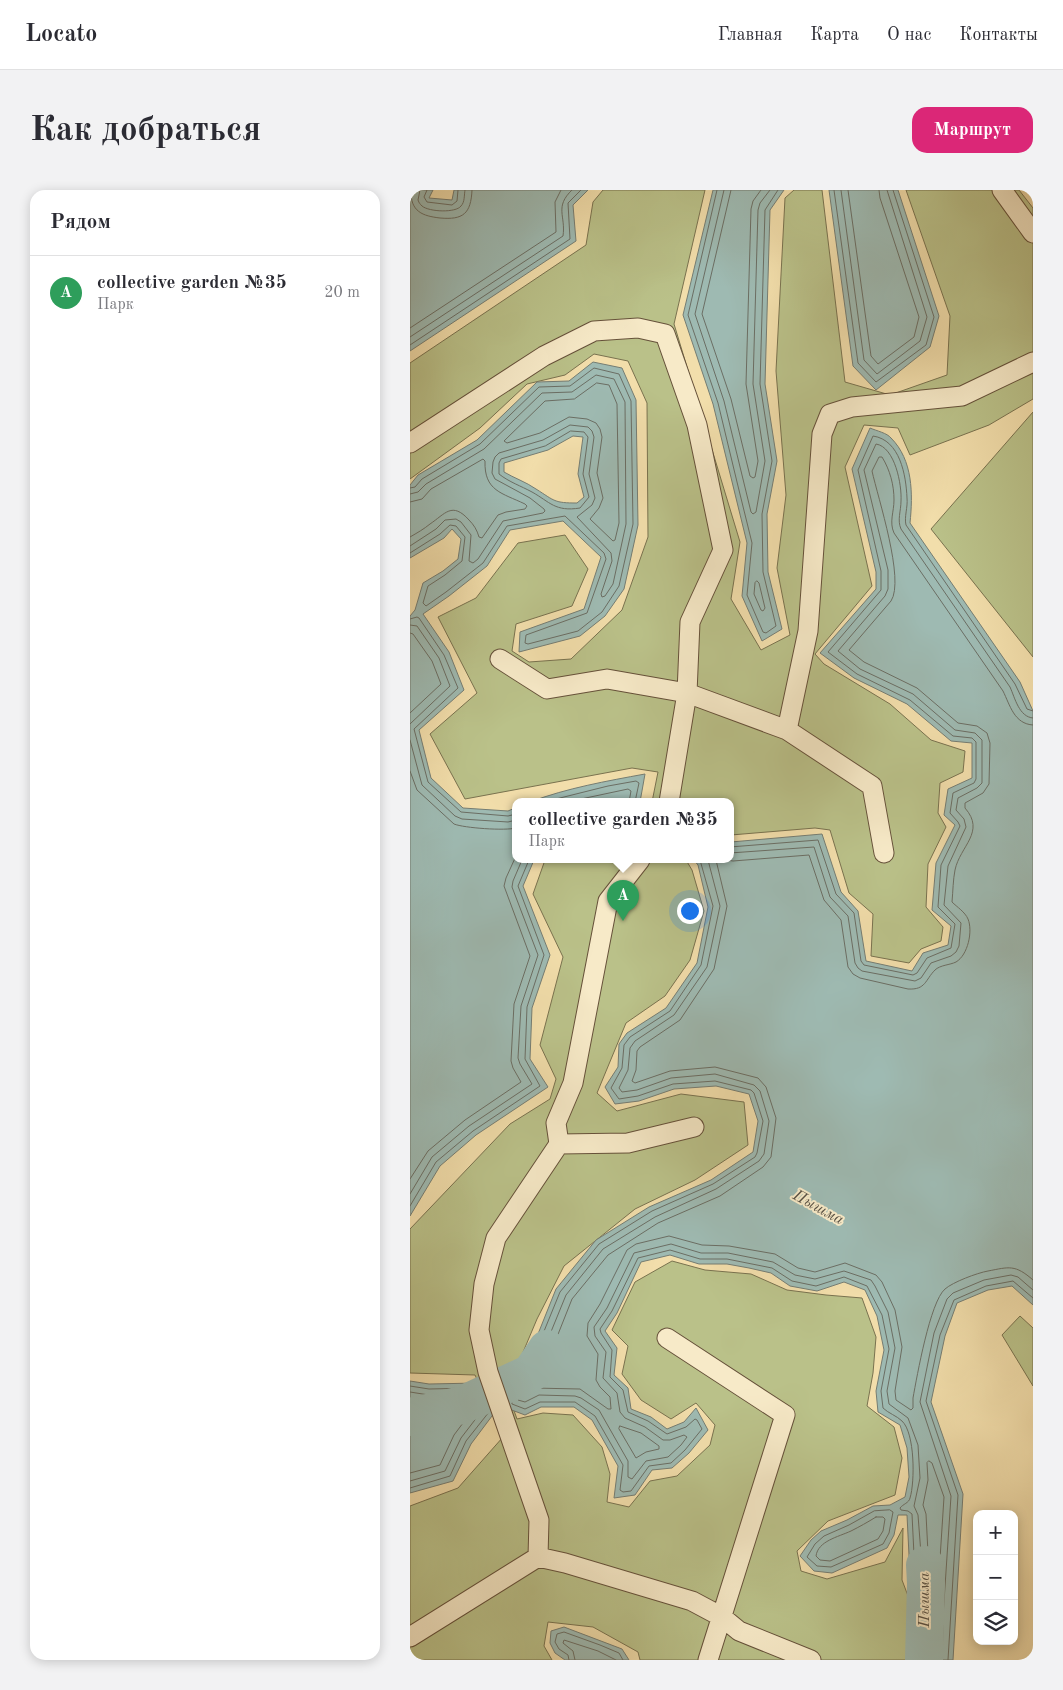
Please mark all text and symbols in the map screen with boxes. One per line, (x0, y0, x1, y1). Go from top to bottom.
text: Locato (25, 23, 97, 47)
text: Главная (718, 26, 782, 44)
text: Карта (810, 26, 859, 44)
text: О нас (887, 26, 931, 44)
text: Контакты (959, 26, 1038, 44)
button: Маршрут (912, 107, 1033, 153)
text: Как добраться (30, 113, 261, 148)
text: Рядом (50, 212, 111, 233)
text: collective garden №35 (97, 274, 287, 293)
text: A (60, 285, 72, 301)
text: 20 m (324, 285, 360, 301)
text: Парк (97, 297, 134, 313)
popup (512, 798, 734, 863)
text: collective garden №35 (528, 811, 718, 830)
text: Парк (528, 834, 565, 850)
pin: A (607, 880, 639, 921)
your location (677, 898, 703, 924)
water label: Пышма (789, 1187, 847, 1229)
map controls (973, 1510, 1018, 1645)
button: + (973, 1510, 1018, 1555)
button: − (973, 1555, 1018, 1600)
water label: Пышма (917, 1572, 933, 1629)
button: layers (973, 1600, 1018, 1645)

